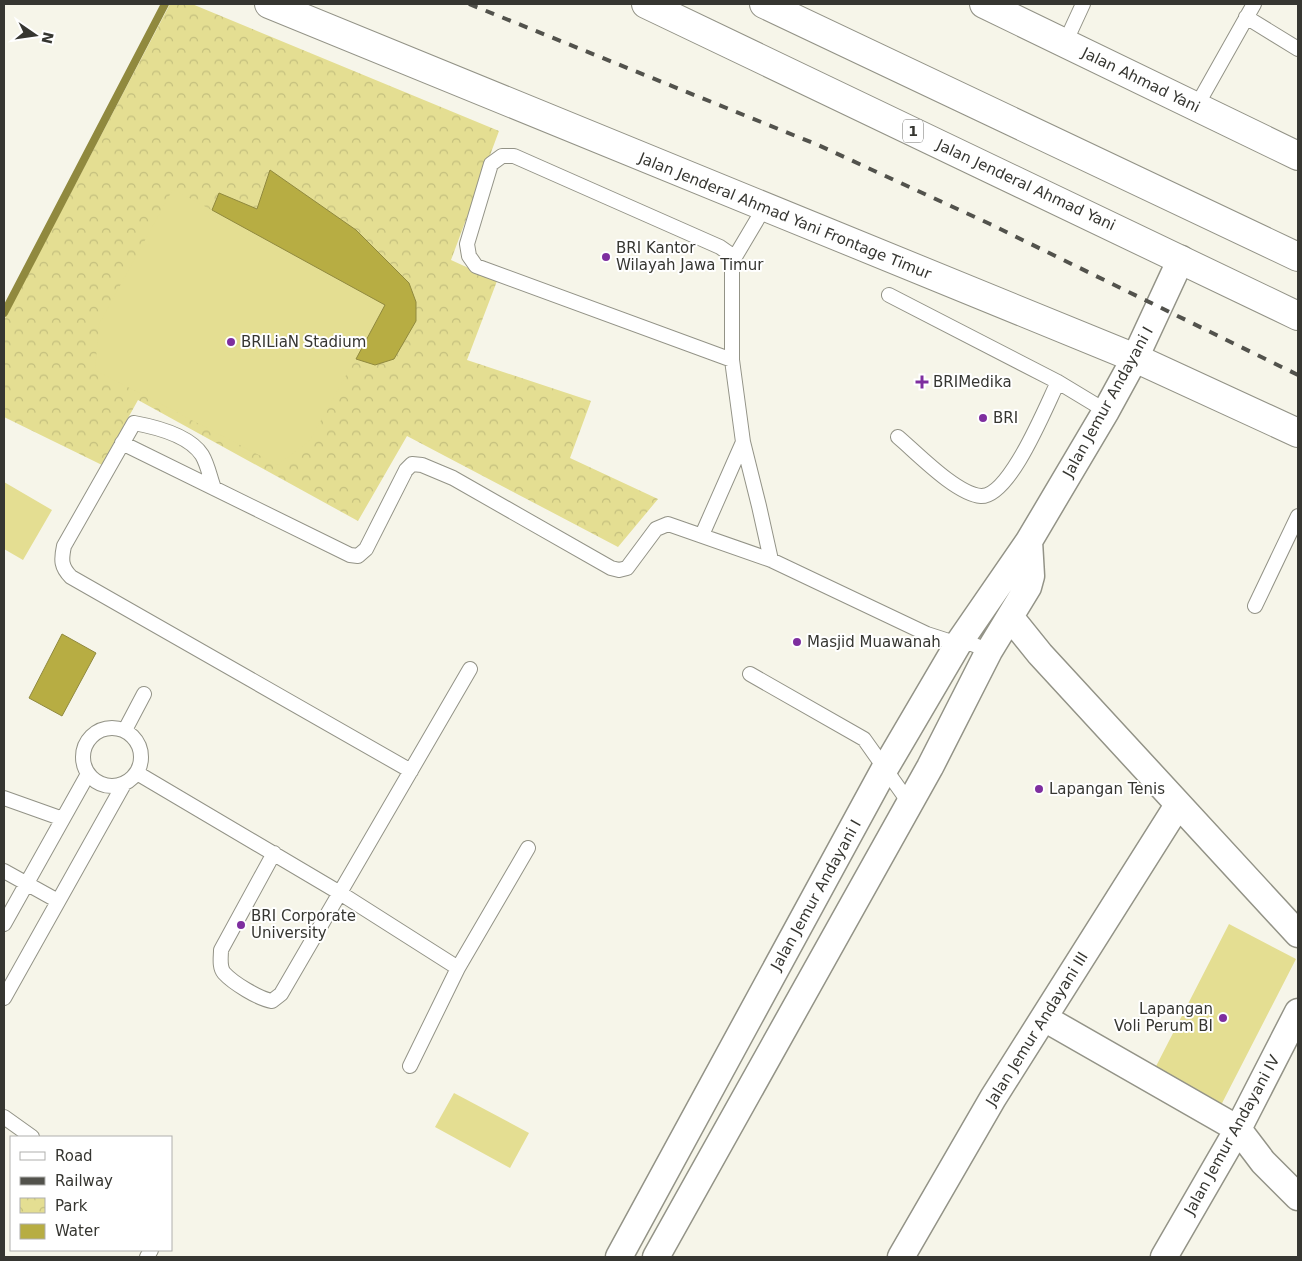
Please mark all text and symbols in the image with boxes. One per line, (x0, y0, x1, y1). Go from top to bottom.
north arrow (10, 10, 60, 60)
text: N (39, 30, 57, 45)
street label: Jalan Ahmad Yani (1078, 43, 1203, 116)
road number: 1 (903, 120, 923, 142)
street label: Jalan Jenderal Ahmad Yani (933, 135, 1118, 234)
street label: Jalan Jenderal Ahmad Yani Frontage Timur (635, 148, 935, 283)
place label: BRI Kantor Wilayah Jawa Timur (616, 239, 764, 274)
marker: BRI Kantor Wilayah Jawa Timur (600, 251, 612, 263)
street label: Jalan Jemur Andayani I (1059, 324, 1157, 481)
place label: BRILiaN Stadium (241, 333, 366, 351)
marker: BRILiaN Stadium (225, 336, 237, 348)
place label: BRIMedika (933, 373, 1012, 391)
marker: BRIMedika (915, 375, 929, 389)
place label: BRI (993, 409, 1018, 427)
marker: BRI (977, 412, 989, 424)
place label: Masjid Muawanah (807, 633, 941, 651)
marker: Masjid Muawanah (791, 636, 803, 648)
place label: Lapangan Tenis (1049, 780, 1165, 798)
marker: Lapangan Tenis (1033, 783, 1045, 795)
street label: Jalan Jemur Andayani I (767, 817, 865, 974)
place label: BRI Corporate University (251, 907, 356, 942)
marker: BRI Corporate University (235, 919, 247, 931)
street label: Jalan Jemur Andayani III (982, 949, 1092, 1110)
place label: Lapangan Voli Perum BI (1114, 1000, 1213, 1035)
marker: Lapangan Voli Perum BI (1217, 1012, 1229, 1024)
street label: Jalan Jemur Andayani IV (1180, 1051, 1284, 1219)
legend (10, 1136, 172, 1251)
text: Road (55, 1147, 93, 1165)
text: Railway (55, 1172, 113, 1190)
text: Park (55, 1197, 88, 1215)
text: Water (55, 1222, 100, 1240)

